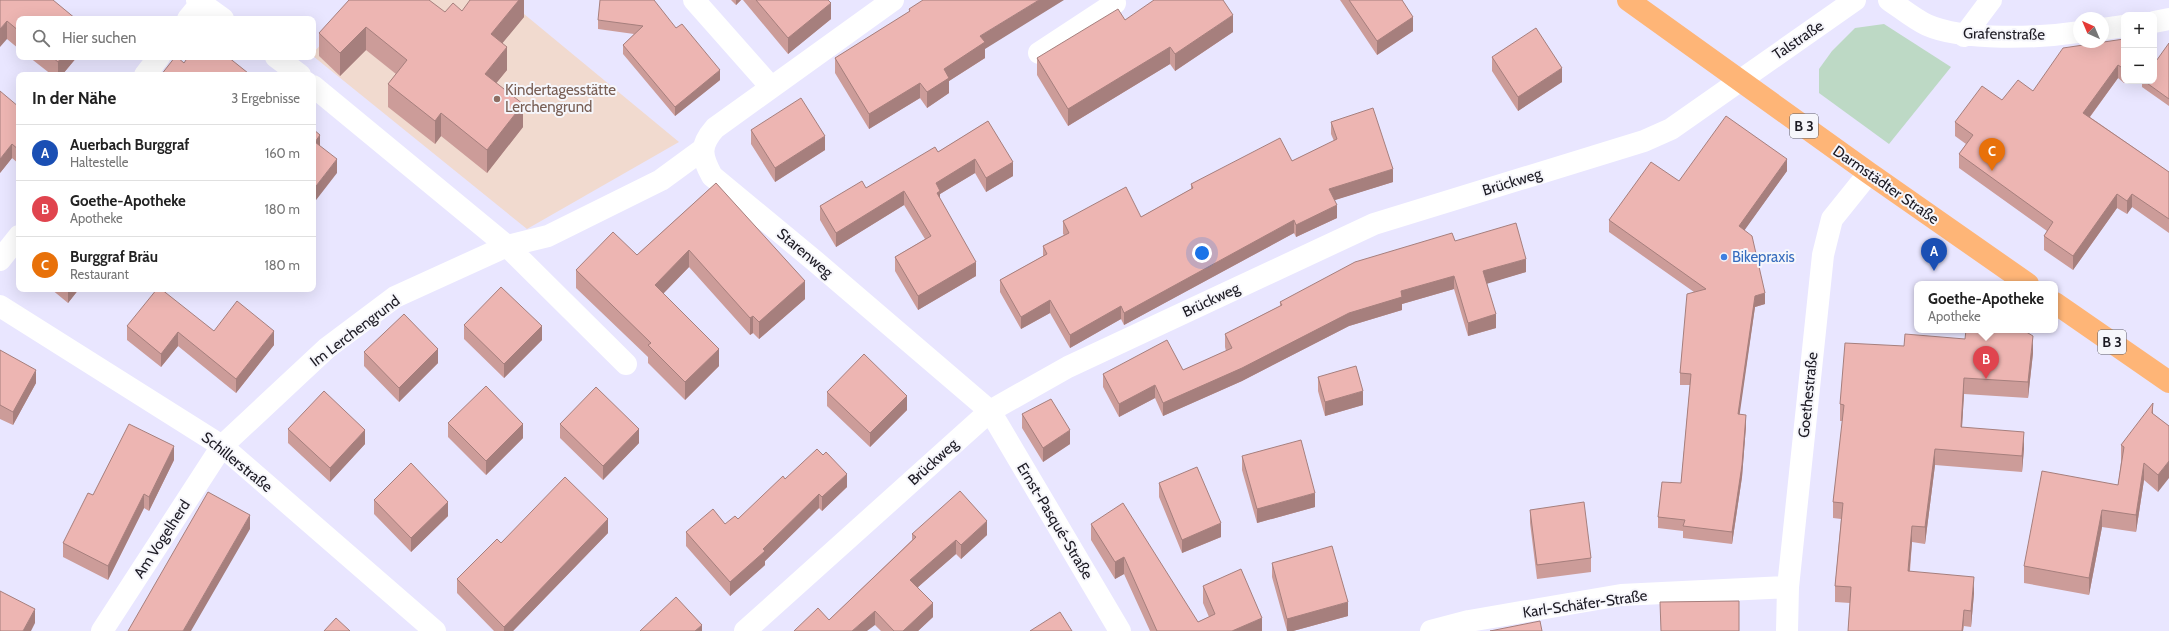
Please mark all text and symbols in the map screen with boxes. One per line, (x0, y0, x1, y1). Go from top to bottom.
north arrow (2073, 12, 2109, 48)
map controls (2121, 12, 2157, 84)
button: + (2121, 12, 2157, 48)
search box (16, 16, 316, 60)
street label: Talstraße (1769, 16, 1827, 63)
street label: Grafenstraße (1963, 24, 2045, 44)
icon: search (30, 27, 52, 49)
text: Hier suchen (62, 29, 137, 47)
button: − (2121, 48, 2157, 84)
place label: Kindertagesstätte Lerchengrund (505, 81, 616, 116)
text: In der Nähe (32, 88, 116, 108)
text: 3 Ergebnisse (231, 90, 300, 106)
marker: Kindertagesstätte Lerchengrund (492, 94, 502, 104)
road number: B 3 (1790, 114, 1818, 138)
text: Auerbach Burggraf (70, 136, 189, 154)
pin: C (1979, 138, 2005, 171)
street label: Darmstädter Straße (1830, 142, 1943, 228)
text: A (41, 145, 49, 161)
text: 160 m (265, 145, 300, 161)
text: Haltestelle (70, 154, 128, 170)
street label: Brückweg (1480, 164, 1544, 200)
text: Goethe-Apotheke (70, 192, 186, 210)
text: B (41, 201, 49, 217)
text: 180 m (264, 201, 300, 217)
text: Apotheke (70, 210, 123, 226)
street label: Starenweg (773, 224, 837, 282)
pin: A (1921, 238, 1947, 271)
your location (1192, 243, 1212, 263)
text: Burggraf Bräu (70, 248, 158, 266)
place label: Bikepraxis (1732, 248, 1795, 266)
marker: Bikepraxis (1719, 252, 1729, 262)
text: C (41, 257, 49, 273)
text: 180 m (264, 257, 300, 273)
text: Restaurant (70, 266, 129, 282)
street label: Brückweg (1180, 279, 1243, 321)
popup (1914, 281, 2058, 333)
text: Goethe-Apotheke (1928, 290, 2044, 308)
street label: Im Lerchengrund (307, 291, 403, 371)
text: Apotheke (1928, 308, 1981, 324)
road number: B 3 (2098, 330, 2126, 354)
pin: B (1973, 346, 1999, 379)
street label: Goethestraße (1795, 351, 1821, 439)
street label: Schillerstraße (198, 428, 276, 496)
street label: Brückweg (904, 435, 962, 489)
street label: Ernst-Pasqué-Straße (1013, 460, 1097, 583)
street label: Am Vogelherd (130, 497, 194, 581)
street label: Karl-Schäfer-Straße (1521, 586, 1649, 622)

